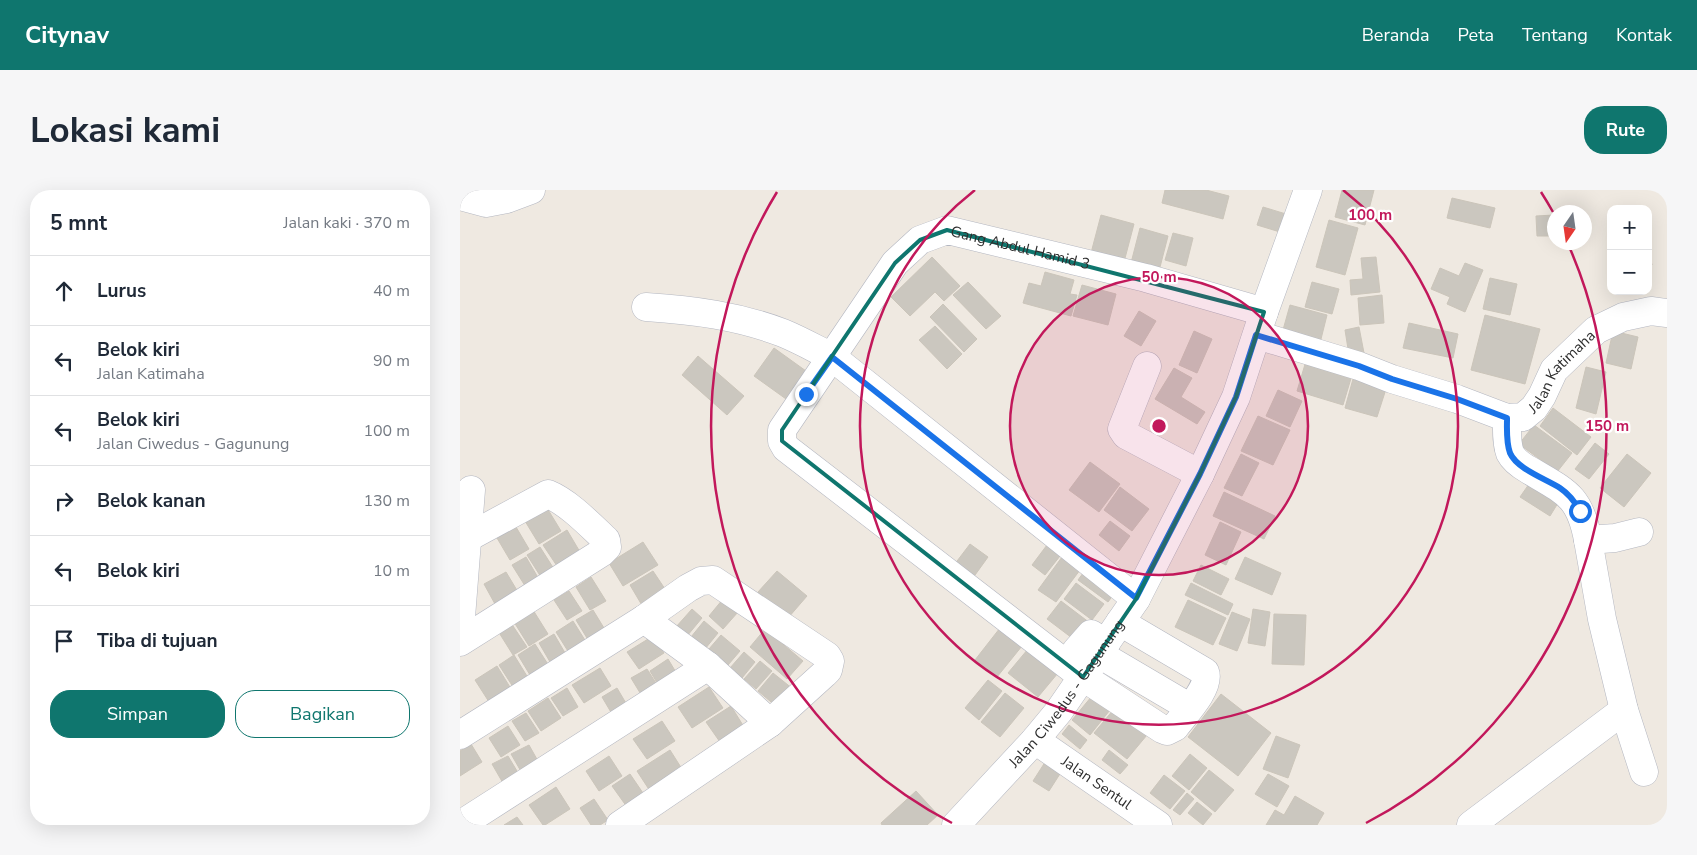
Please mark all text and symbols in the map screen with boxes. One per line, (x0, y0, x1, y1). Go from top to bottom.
text: Citynav (25, 19, 109, 51)
text: Beranda (1362, 23, 1430, 47)
text: Peta (1458, 23, 1494, 47)
text: Tentang (1522, 23, 1588, 47)
text: Kontak (1616, 23, 1672, 47)
button: Rute (1584, 106, 1667, 154)
text: Lokasi kami (30, 107, 220, 154)
text: 100 m (1348, 205, 1392, 225)
north arrow (1547, 205, 1592, 250)
map controls (1607, 205, 1652, 295)
button: + (1607, 205, 1652, 250)
text: 5 mnt (50, 209, 107, 237)
text: Jalan kaki · 370 m (283, 212, 410, 234)
street label: Gang Abdul Hamid 3 (949, 221, 1092, 274)
button: − (1607, 250, 1652, 295)
text: 50 m (1141, 267, 1177, 287)
icon: ahead (50, 277, 78, 305)
text: Lurus (97, 278, 146, 304)
text: 40 m (373, 280, 410, 302)
street label: Jalan Katimaha (1524, 326, 1600, 419)
text: Belok kiri (97, 337, 180, 363)
icon: left (50, 347, 78, 375)
text: 90 m (373, 350, 410, 372)
text: Jalan Katimaha (97, 363, 205, 385)
route end (795, 383, 818, 406)
text: Belok kiri (97, 407, 180, 433)
text: 150 m (1585, 416, 1629, 436)
icon: left (50, 417, 78, 445)
centre of rings (1150, 417, 1168, 435)
text: 100 m (363, 420, 410, 442)
text: Jalan Ciwedus - Gagunung (97, 433, 289, 455)
icon: right (50, 487, 78, 515)
text: Belok kanan (97, 488, 206, 514)
text: 130 m (363, 490, 410, 512)
route start (1569, 500, 1592, 523)
icon: left (50, 557, 78, 585)
text: Belok kiri (97, 558, 180, 584)
text: 10 m (373, 560, 410, 582)
street label: Jalan Ciwedus - Gagunung (1004, 616, 1129, 773)
icon: arrive (50, 627, 78, 655)
text: Tiba di tujuan (97, 628, 218, 654)
button: Simpan (50, 690, 225, 738)
button: Bagikan (235, 690, 410, 738)
street label: Jalan Sentul (1057, 751, 1136, 814)

